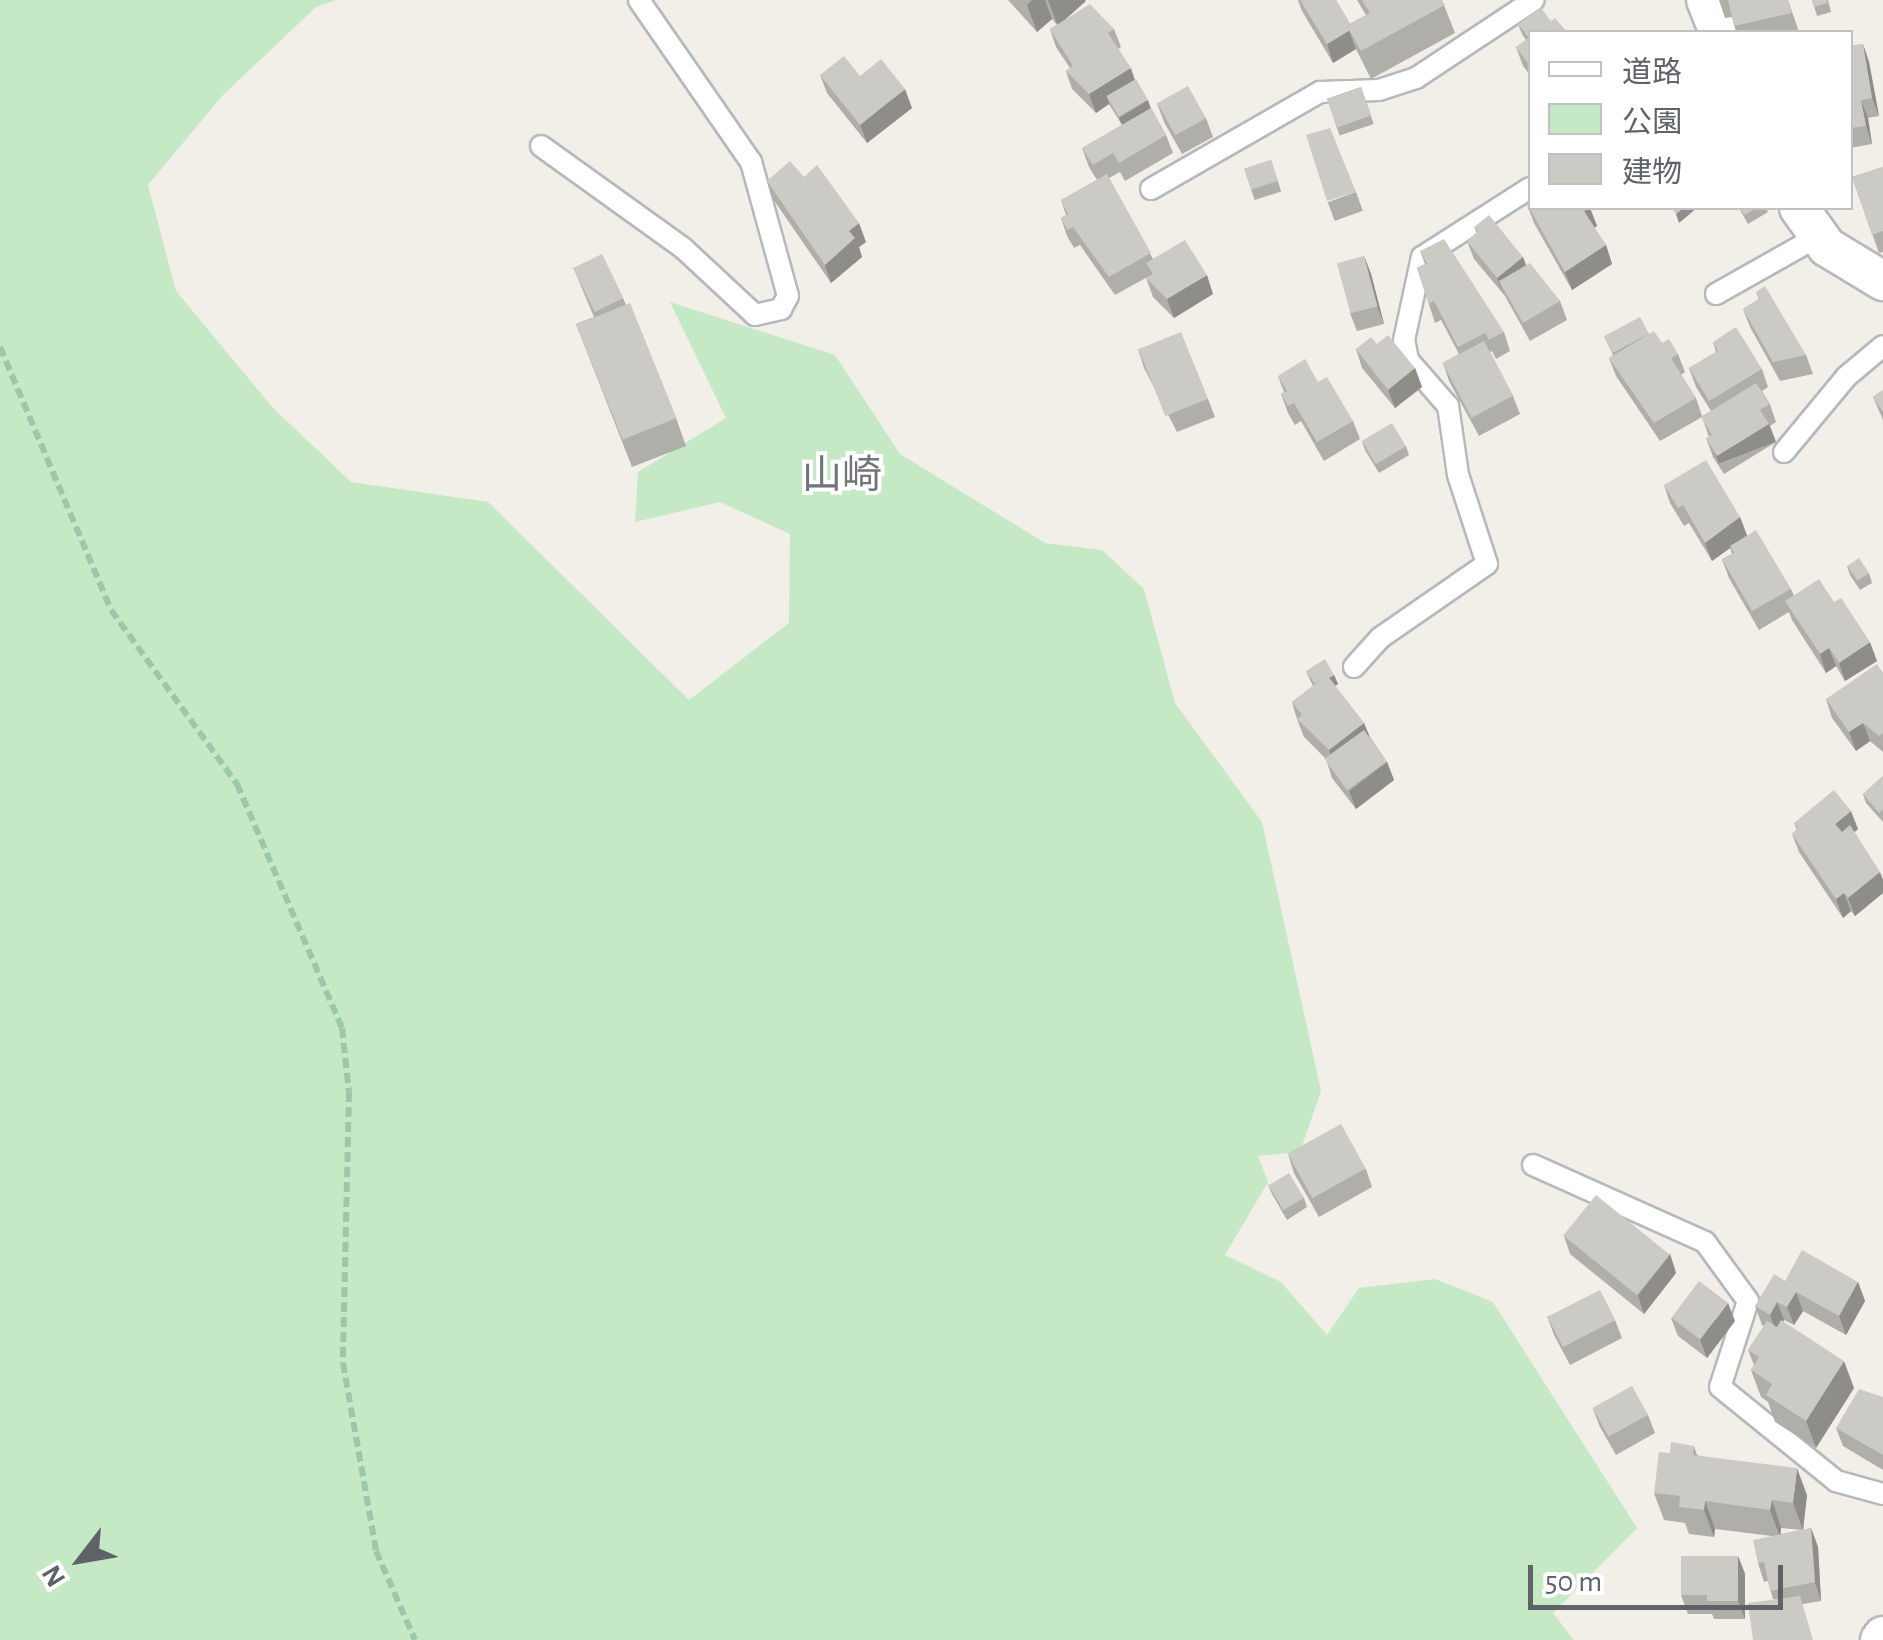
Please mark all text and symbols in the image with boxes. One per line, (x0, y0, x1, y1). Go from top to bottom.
legend (1528, 30, 1853, 210)
text: 道路 (1622, 58, 1682, 88)
text: 公園 (1622, 108, 1682, 138)
text: 建物 (1622, 158, 1682, 188)
district label: 山崎 (802, 452, 882, 500)
north arrow (30, 1510, 130, 1610)
scale bar (1533, 1545, 1788, 1607)
text: N (37, 1560, 71, 1591)
text: 50 m (1545, 1567, 1602, 1597)

